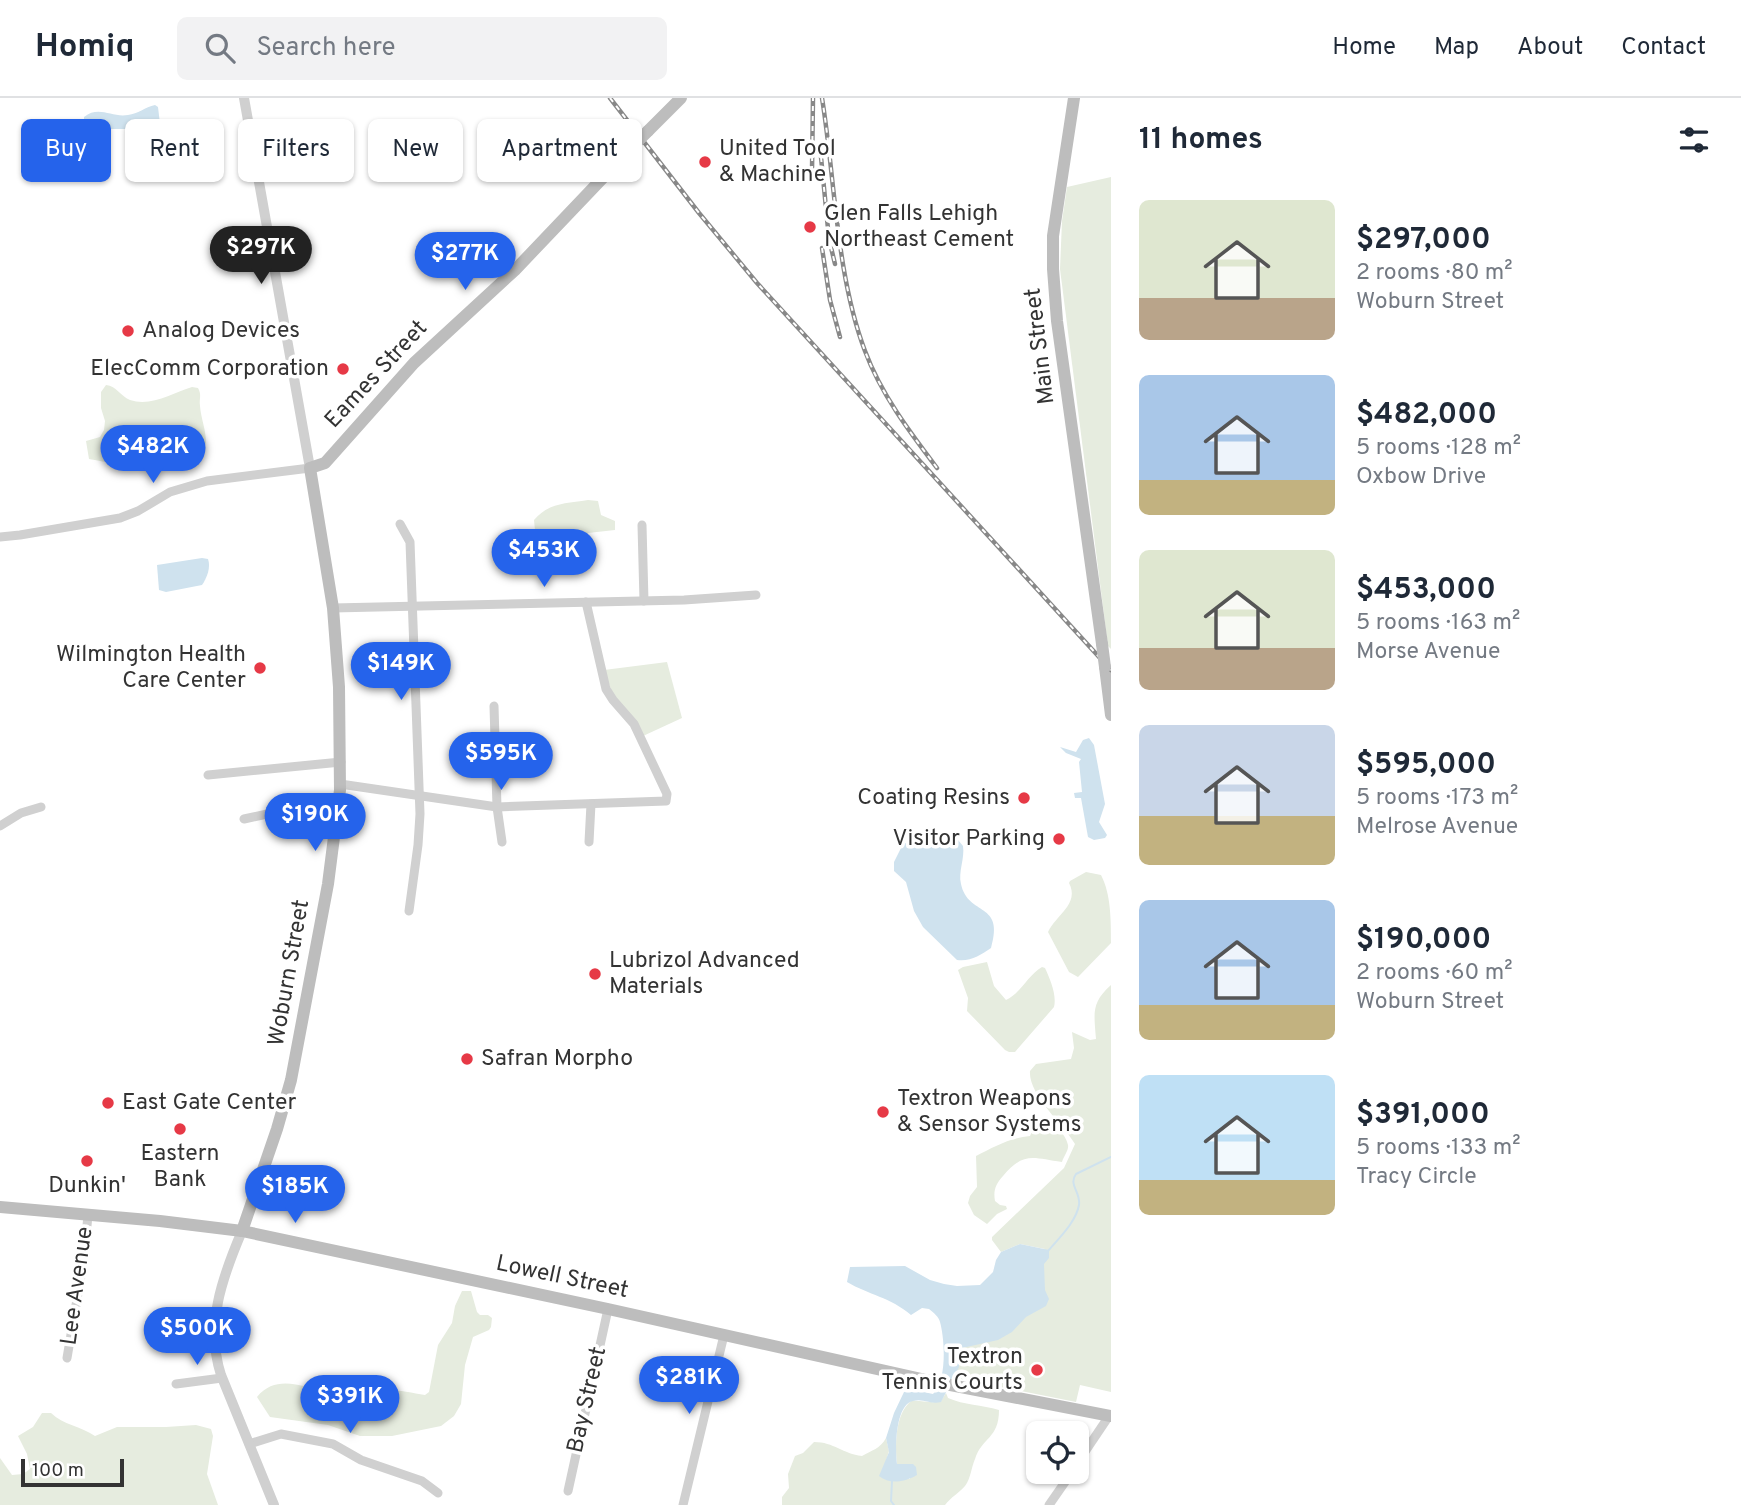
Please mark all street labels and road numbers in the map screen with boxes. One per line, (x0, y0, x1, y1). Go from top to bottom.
street label: Main Street (1019, 286, 1063, 406)
street label: Eames Street (319, 315, 435, 435)
street label: Woburn Street (263, 897, 317, 1049)
street label: Lee Avenue (55, 1225, 101, 1347)
street label: Lowell Street (493, 1250, 631, 1306)
street label: Bay Street (562, 1344, 614, 1456)

